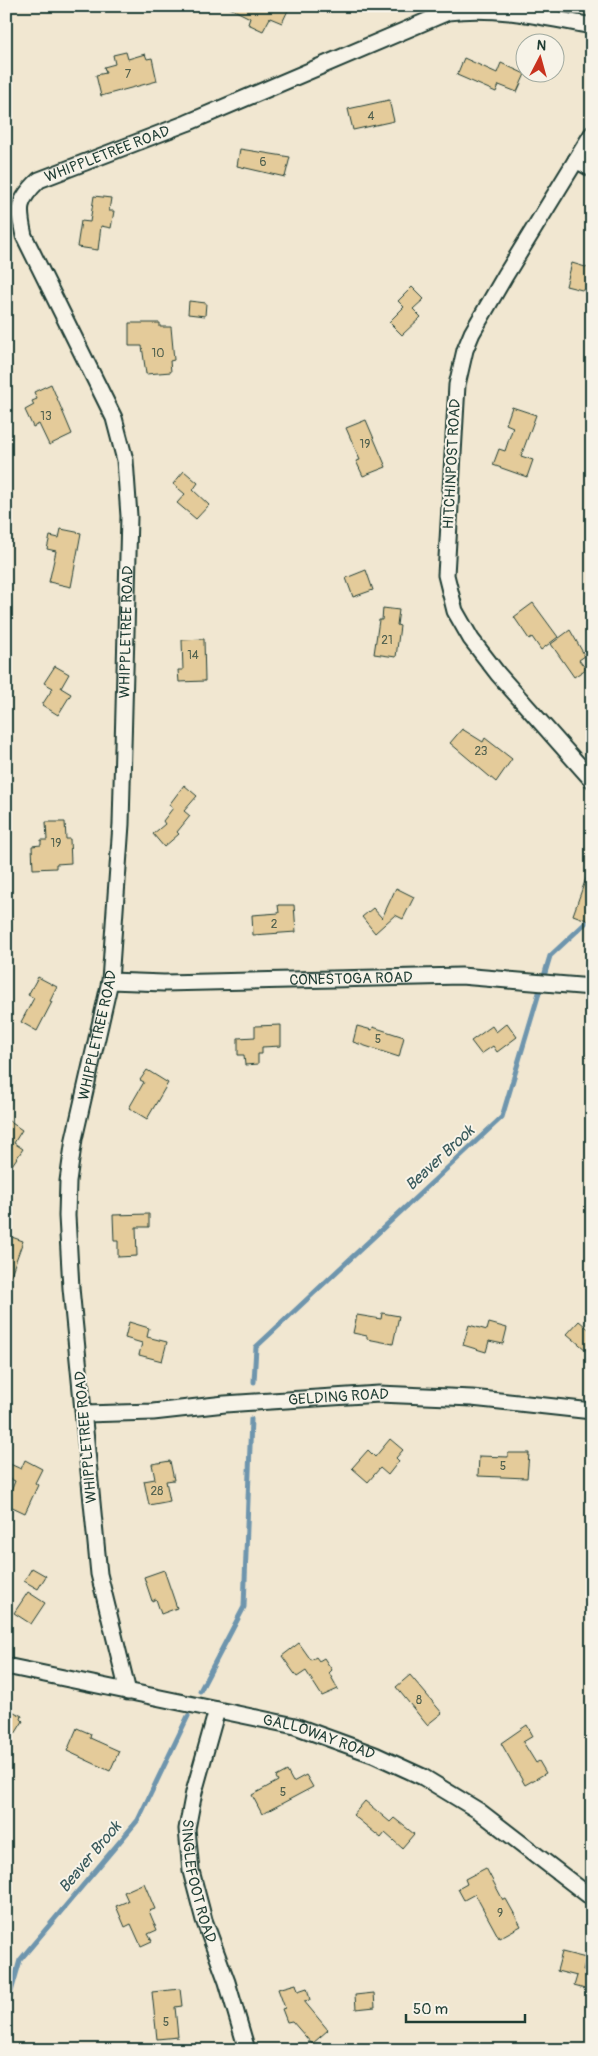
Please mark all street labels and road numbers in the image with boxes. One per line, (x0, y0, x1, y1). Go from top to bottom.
street label: WHIPPLETREE ROAD (42, 121, 172, 187)
street label: HITCHINPOST ROAD (439, 398, 465, 530)
street label: WHIPPLETREE ROAD (115, 565, 137, 698)
street label: CONESTOGA ROAD (289, 968, 413, 990)
street label: WHIPPLETREE ROAD (74, 970, 120, 1102)
street label: WHIPPLETREE ROAD (71, 1370, 101, 1504)
street label: GELDING ROAD (287, 1384, 389, 1409)
street label: GALLOWAY ROAD (261, 1710, 378, 1764)
street label: SINGLEFOOT ROAD (177, 1817, 221, 1945)

